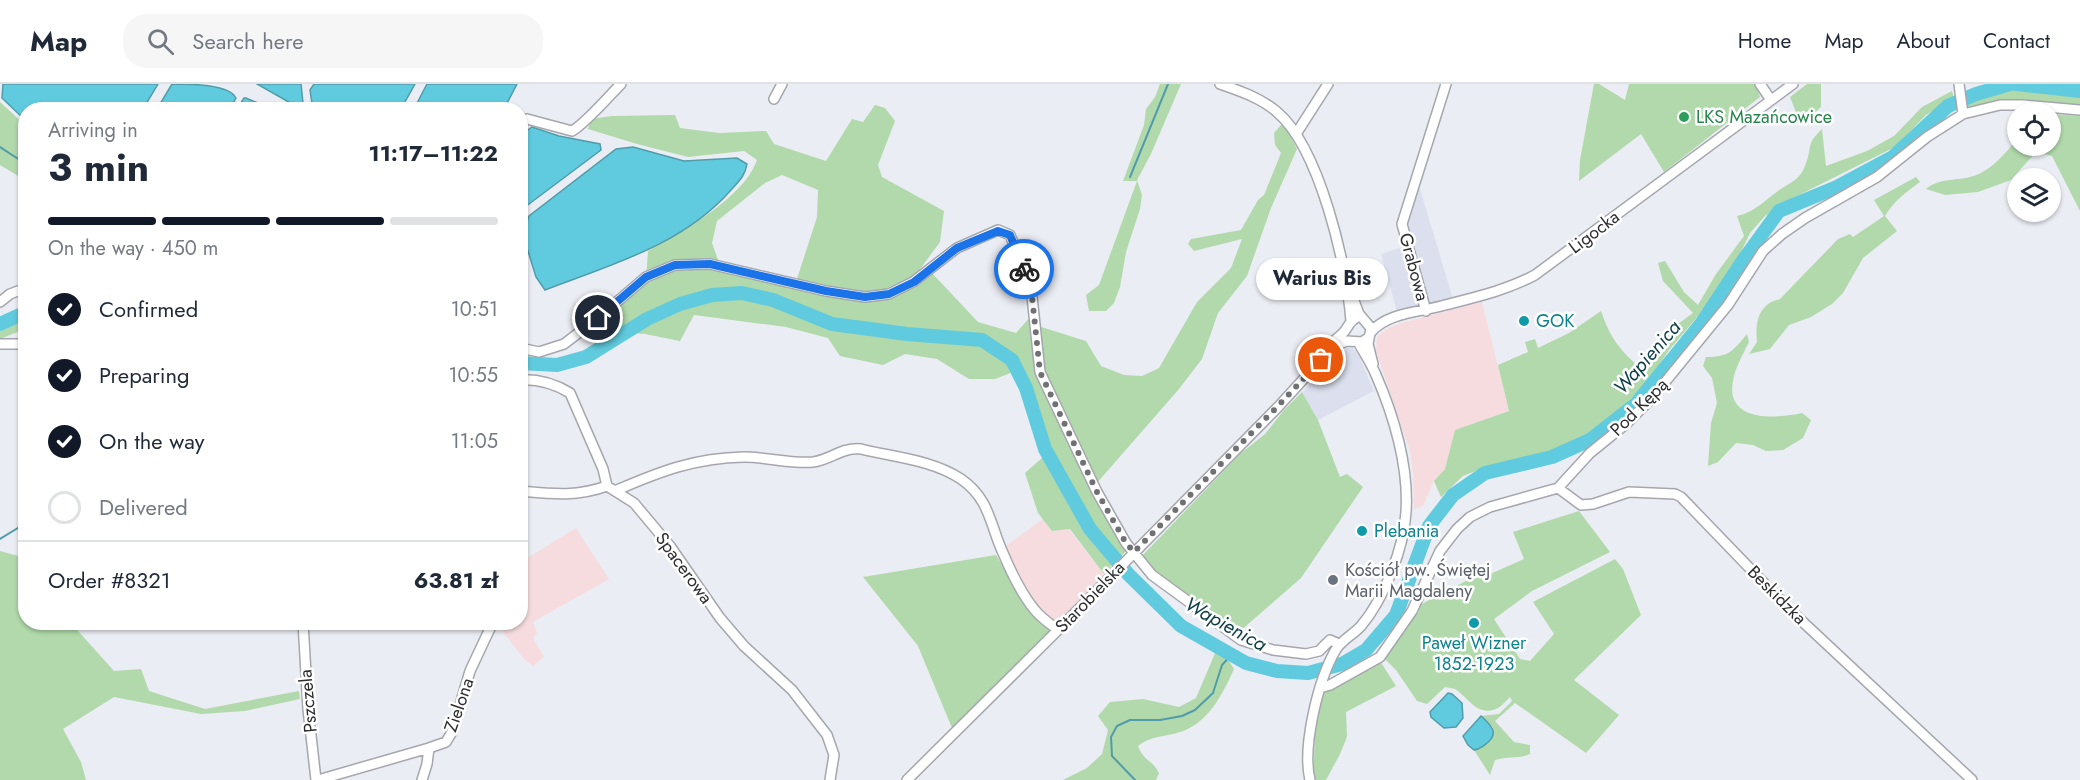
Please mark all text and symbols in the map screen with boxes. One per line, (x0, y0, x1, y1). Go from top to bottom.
search box (123, 14, 543, 68)
text: Map (30, 21, 87, 62)
icon: search (144, 25, 177, 58)
text: Search here (192, 25, 304, 57)
text: Home (1738, 26, 1791, 56)
text: Map (1824, 26, 1864, 56)
text: About (1897, 26, 1950, 56)
text: Contact (1983, 26, 2050, 56)
map controls (2007, 102, 2061, 222)
button: locate (2007, 102, 2061, 156)
place label: LKS Mazańcowice (1696, 104, 1832, 130)
marker: LKS Mazańcowice (1677, 110, 1691, 124)
text: Arriving in (48, 116, 138, 145)
text: 11:17–11:22 (368, 137, 498, 169)
text: 3 min (48, 139, 149, 196)
button: layers (2007, 168, 2061, 222)
street label: Ligocka (1563, 204, 1625, 260)
street label: Grabowa (1392, 230, 1436, 304)
text: On the way · 450 m (48, 234, 218, 263)
courier (994, 239, 1054, 299)
icon: bike (1008, 253, 1041, 286)
callout: Warius Bis (1255, 258, 1387, 300)
text: Warius Bis (1273, 264, 1371, 293)
pin (572, 292, 623, 343)
icon: check (48, 293, 81, 326)
text: Confirmed (99, 293, 198, 325)
text: 10:51 (451, 295, 498, 324)
icon: home (581, 301, 614, 334)
place label: GOK (1536, 308, 1575, 334)
marker: GOK (1517, 314, 1531, 328)
water label: Wapienica (1607, 314, 1688, 401)
pin (1295, 334, 1346, 385)
icon: bag (1304, 343, 1337, 376)
icon: check (48, 359, 81, 392)
text: Preparing (99, 359, 190, 391)
text: 10:55 (448, 361, 498, 390)
street label: Pod Kępą (1604, 372, 1674, 442)
icon: check (48, 425, 81, 458)
text: On the way (99, 425, 204, 457)
text: 11:05 (451, 427, 498, 456)
text: Delivered (99, 491, 188, 523)
place label: Plebania (1374, 518, 1439, 544)
marker: Plebania (1355, 524, 1369, 538)
street label: Spacerowa (649, 527, 719, 609)
street label: Starobielska (1049, 555, 1131, 639)
place label: Kościół pw. Świętej Marii Magdaleny (1345, 557, 1490, 604)
street label: Beskidzka (1742, 560, 1812, 630)
text: Order #8321 (48, 564, 171, 596)
text: 63.81 zł (414, 564, 498, 596)
marker: Kościół pw. Świętej Marii Magdaleny (1326, 573, 1340, 587)
water label: Wapienica (1179, 590, 1272, 659)
marker: Paweł Wizner 1852-1923 (1467, 616, 1481, 630)
place label: Paweł Wizner 1852-1923 (1422, 630, 1527, 677)
street label: Pszczela (292, 668, 324, 734)
street label: Zielona (438, 674, 480, 736)

